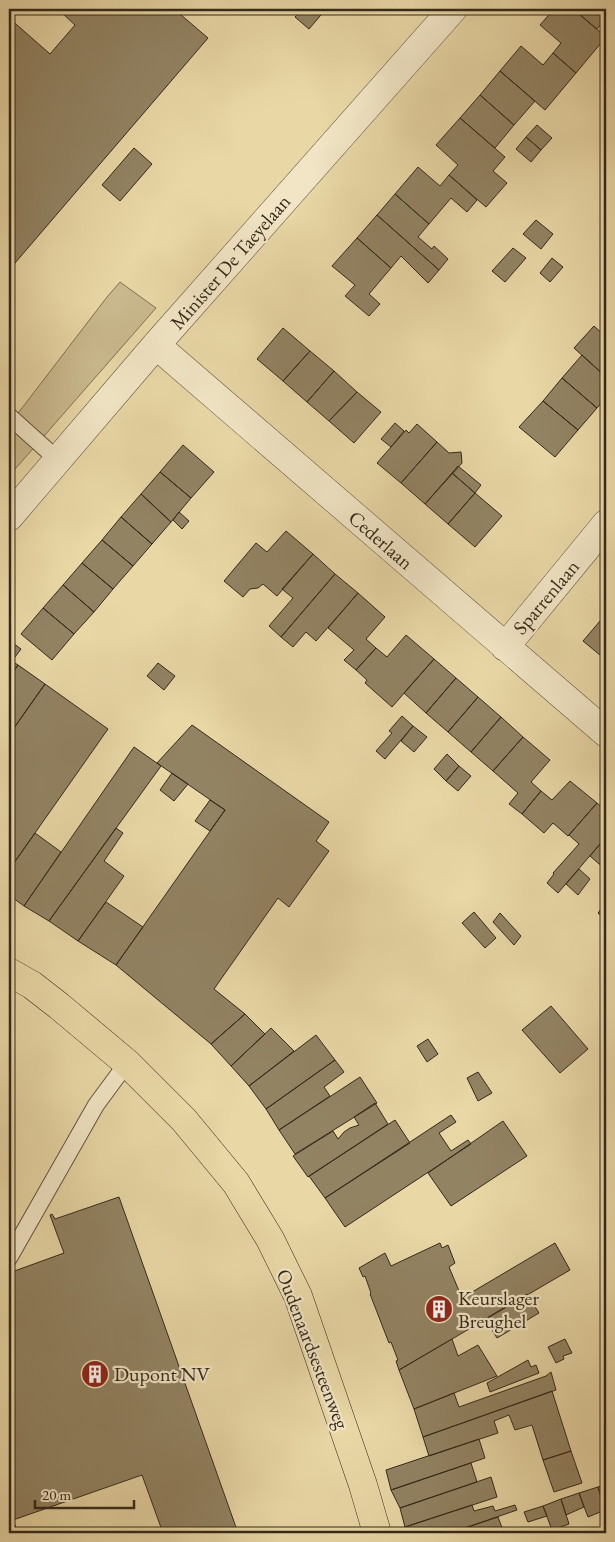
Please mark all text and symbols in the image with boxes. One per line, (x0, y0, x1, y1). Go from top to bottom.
street label: Minister De Taeyelaan (164, 189, 296, 335)
street label: Cederlaan (343, 505, 419, 576)
street label: Sparrenlaan (507, 554, 585, 640)
street label: Oudenaardsesteenweg (271, 1265, 356, 1433)
place label: Keurslager Breughel (458, 1285, 539, 1334)
building icon: Keurslager Breughel (424, 1294, 454, 1324)
building icon: Dupont NV (80, 1359, 110, 1389)
place label: Dupont NV (114, 1361, 211, 1387)
scale bar (35, 1477, 134, 1509)
text: 20 m (42, 1485, 71, 1504)

